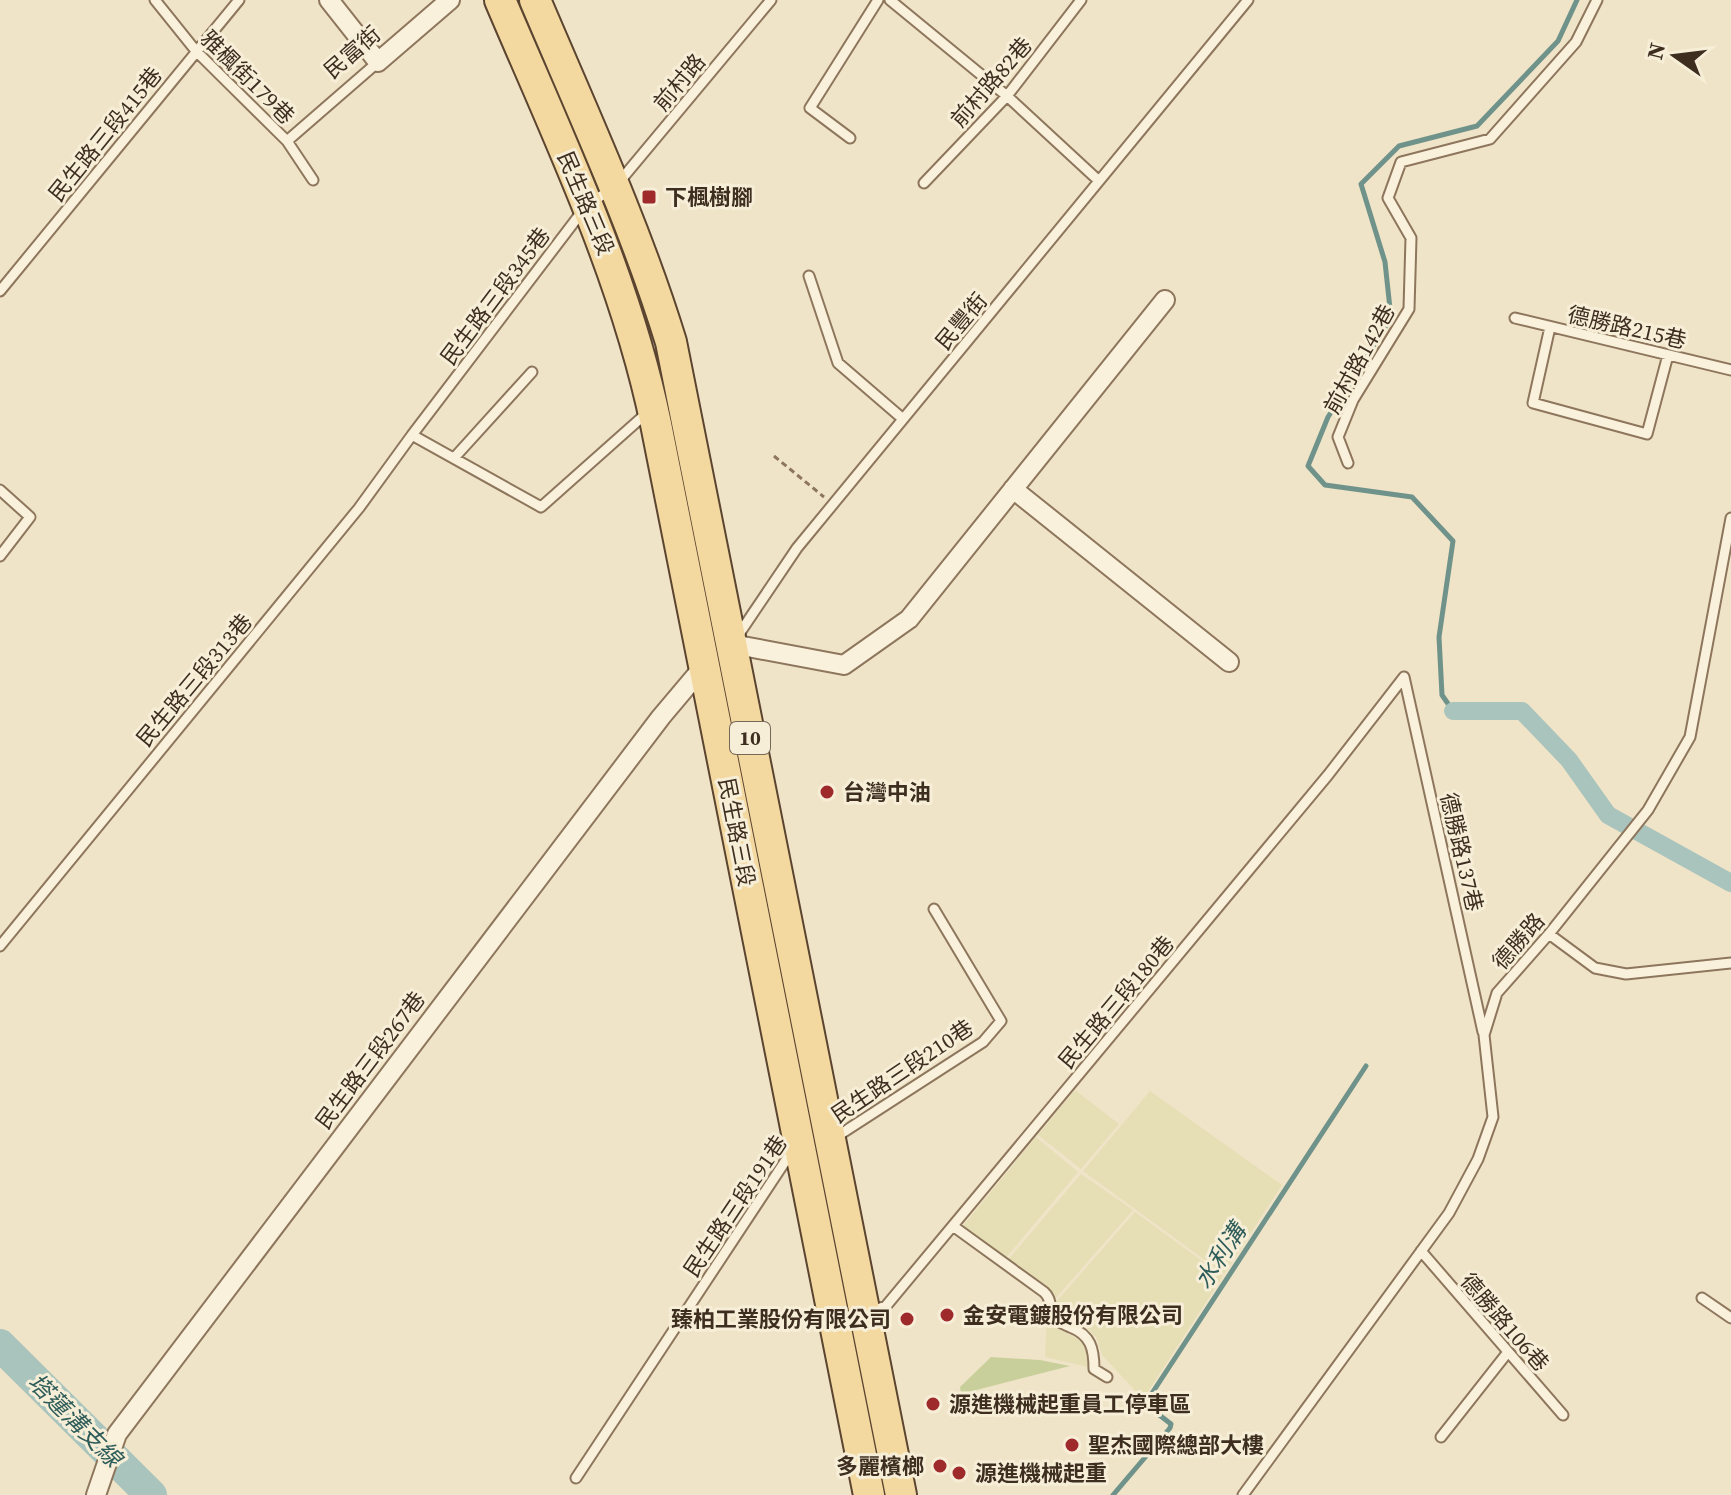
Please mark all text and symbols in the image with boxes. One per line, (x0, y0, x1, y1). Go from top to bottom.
north arrow (1635, 16, 1715, 96)
street label: 民富街 (317, 19, 387, 85)
street label: 雅楓街179巷 (195, 24, 301, 130)
street label: 前村路82巷 (944, 31, 1038, 133)
text: N (1639, 40, 1672, 63)
street label: 前村路 (646, 47, 712, 117)
street label: 民生路三段415巷 (41, 60, 169, 208)
street label: 民生路三段 (551, 147, 621, 259)
place label: 下楓樹腳 (665, 182, 753, 212)
marker: 下楓樹腳 (640, 188, 658, 206)
street label: 民生路三段345巷 (433, 221, 557, 371)
street label: 民豐街 (928, 286, 994, 356)
street label: 前村路142巷 (1317, 299, 1401, 419)
street label: 德勝路215巷 (1565, 299, 1689, 355)
street label: 民生路三段313巷 (129, 607, 259, 753)
road number: 10 (730, 722, 770, 754)
street label: 民生路三段 (712, 775, 762, 889)
place label: 台灣中油 (843, 777, 931, 807)
marker: 台灣中油 (818, 783, 836, 801)
street label: 德勝路137巷 (1434, 790, 1490, 914)
street label: 德勝路 (1485, 906, 1551, 976)
street label: 民生路三段180巷 (1051, 929, 1181, 1075)
street label: 民生路三段267巷 (308, 985, 432, 1135)
street label: 民生路三段210巷 (825, 1012, 979, 1130)
street label: 民生路三段191巷 (676, 1129, 794, 1283)
water label: 水利溝 (1187, 1214, 1255, 1295)
street label: 德勝路106巷 (1454, 1266, 1556, 1378)
place label: 金安電鍍股份有限公司 (963, 1300, 1183, 1330)
place label: 臻柏工業股份有限公司 (671, 1304, 891, 1334)
marker: 金安電鍍股份有限公司 (938, 1306, 956, 1324)
marker: 臻柏工業股份有限公司 (898, 1310, 916, 1328)
water label: 塔蓮溝支線 (21, 1366, 131, 1476)
place label: 源進機械起重員工停車區 (949, 1389, 1191, 1419)
marker: 源進機械起重員工停車區 (924, 1395, 942, 1413)
place label: 聖杰國際總部大樓 (1088, 1430, 1264, 1460)
marker: 聖杰國際總部大樓 (1063, 1436, 1081, 1454)
place label: 多麗檳榔 (836, 1451, 924, 1481)
marker: 多麗檳榔 (931, 1457, 949, 1475)
place label: 源進機械起重 (975, 1458, 1107, 1488)
marker: 源進機械起重 (950, 1464, 968, 1482)

